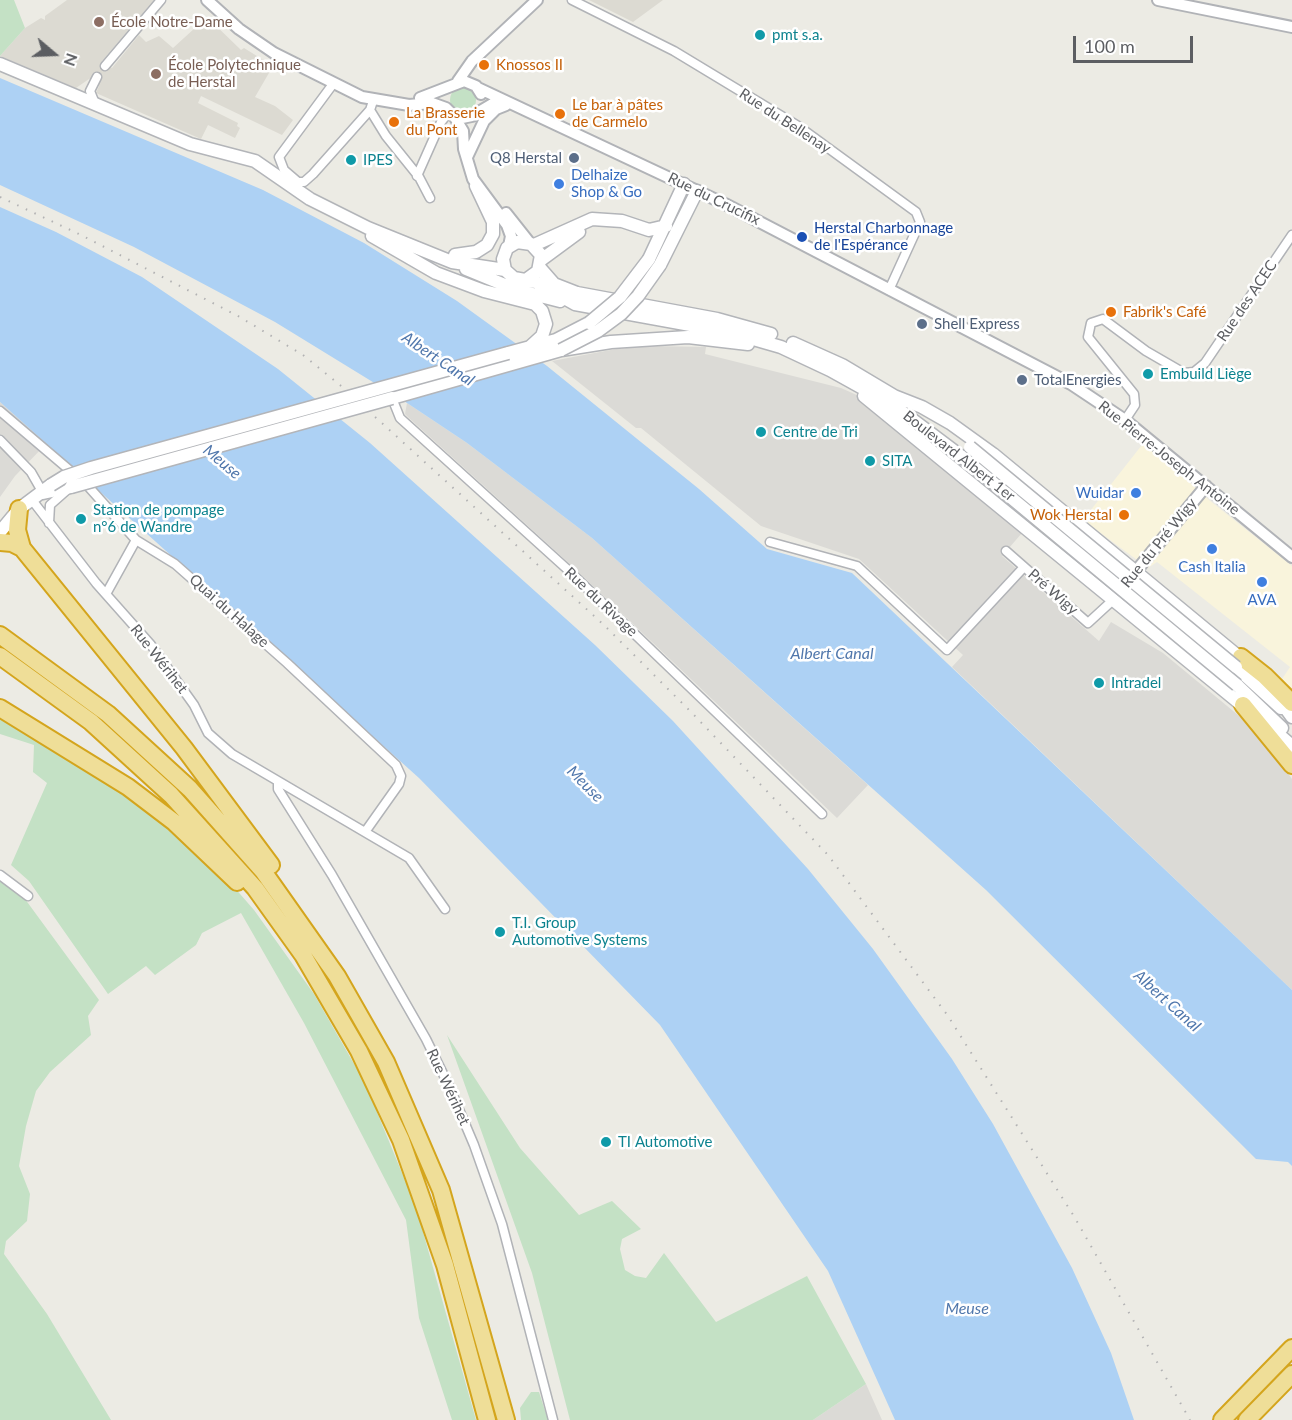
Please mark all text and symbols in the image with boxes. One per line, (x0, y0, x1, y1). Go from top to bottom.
place label: École Notre-Dame (111, 13, 233, 31)
marker: École Notre-Dame (92, 15, 106, 29)
north arrow (24, 24, 84, 84)
scale bar (1076, 24, 1196, 62)
place label: pmt s.a. (772, 26, 823, 44)
marker: pmt s.a. (753, 28, 767, 42)
text: 100 m (1084, 35, 1135, 57)
text: N (61, 51, 82, 69)
place label: École Polytechnique de Herstal (168, 56, 301, 91)
place label: Knossos II (496, 56, 563, 74)
marker: Knossos II (477, 58, 491, 72)
marker: École Polytechnique de Herstal (149, 67, 163, 81)
street label: Rue du Bellenay (736, 85, 834, 157)
place label: Le bar à pâtes de Carmelo (572, 96, 663, 131)
place label: La Brasserie du Pont (406, 104, 485, 139)
marker: Le bar à pâtes de Carmelo (553, 107, 567, 121)
marker: La Brasserie du Pont (387, 115, 401, 129)
place label: Q8 Herstal (490, 149, 562, 167)
place label: IPES (363, 151, 393, 169)
marker: Q8 Herstal (567, 151, 581, 165)
marker: IPES (344, 153, 358, 167)
place label: Delhaize Shop & Go (571, 166, 642, 201)
street label: Rue du Crucifix (665, 169, 763, 229)
marker: Delhaize Shop & Go (552, 177, 566, 191)
place label: Herstal Charbonnage de l'Espérance (814, 219, 953, 254)
marker: Herstal Charbonnage de l'Espérance (795, 230, 809, 244)
street label: Rue des ACEC (1213, 257, 1281, 345)
place label: Fabrik's Café (1123, 303, 1207, 321)
marker: Fabrik's Café (1104, 305, 1118, 319)
place label: Shell Express (934, 315, 1020, 333)
marker: Shell Express (915, 317, 929, 331)
water label: Albert Canal (398, 328, 478, 390)
place label: Embuild Liège (1160, 365, 1252, 383)
marker: Embuild Liège (1141, 367, 1155, 381)
place label: TotalEnergies (1034, 371, 1122, 389)
marker: TotalEnergies (1015, 373, 1029, 387)
street label: Rue Pierre-Joseph Antoine (1095, 397, 1243, 519)
street label: Boulevard Albert 1er (900, 407, 1018, 505)
place label: Centre de Tri (773, 423, 858, 441)
marker: Centre de Tri (754, 425, 768, 439)
water label: Meuse (199, 441, 245, 483)
place label: SITA (882, 452, 912, 470)
marker: SITA (863, 454, 877, 468)
place label: Wuidar (1076, 484, 1124, 502)
marker: Wuidar (1129, 486, 1143, 500)
street label: Rue du Pré Wigy (1117, 495, 1201, 591)
place label: Station de pompage n°6 de Wandre (93, 501, 224, 536)
place label: Wok Herstal (1030, 506, 1112, 524)
marker: Wok Herstal (1117, 508, 1131, 522)
marker: Station de pompage n°6 de Wandre (74, 512, 88, 526)
marker: Cash Italia (1205, 542, 1219, 556)
place label: Cash Italia (1178, 558, 1246, 576)
street label: Rue du Rivage (561, 564, 641, 640)
street label: Pré Wigy (1024, 565, 1082, 619)
street label: Quai du Halage (185, 571, 273, 651)
marker: AVA (1255, 575, 1269, 589)
place label: AVA (1248, 591, 1276, 609)
street label: Rue Wérihet (127, 621, 191, 697)
water label: Albert Canal (790, 644, 874, 664)
place label: Intradel (1111, 674, 1161, 692)
marker: Intradel (1092, 676, 1106, 690)
water label: Meuse (563, 762, 607, 806)
place label: T.I. Group Automotive Systems (512, 914, 647, 949)
marker: T.I. Group Automotive Systems (493, 925, 507, 939)
water label: Albert Canal (1130, 966, 1204, 1036)
street label: Rue Wérihet (422, 1046, 474, 1128)
place label: TI Automotive (618, 1133, 712, 1151)
marker: TI Automotive (599, 1135, 613, 1149)
water label: Meuse (945, 1299, 989, 1319)

